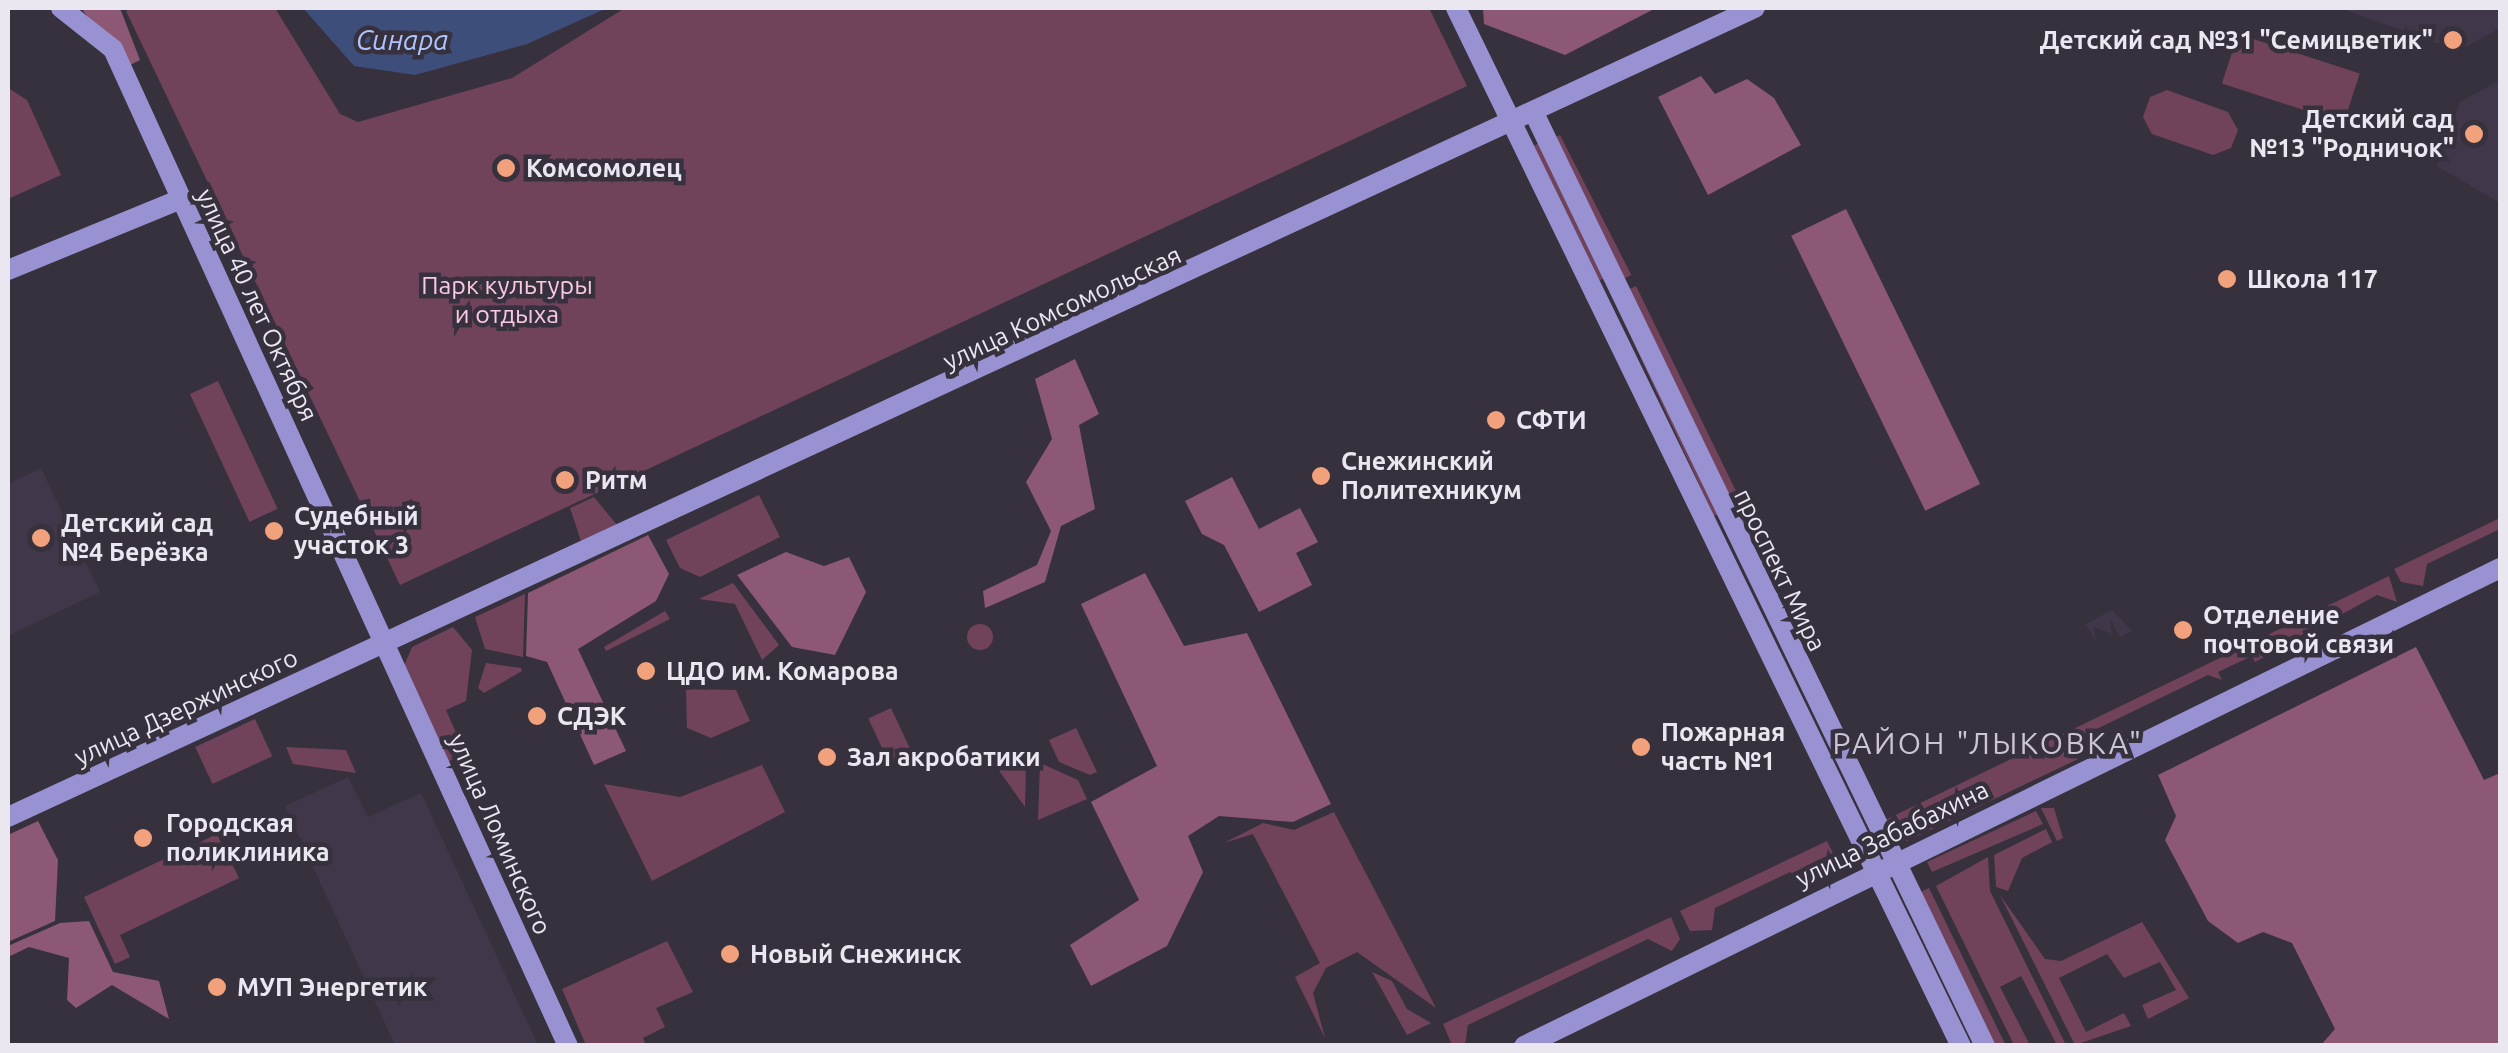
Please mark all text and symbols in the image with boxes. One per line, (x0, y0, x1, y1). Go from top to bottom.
water label: Синара (356, 23, 448, 57)
place label: Детский сад №31 "Семицветик" (2039, 25, 2433, 55)
marker: Детский сад №31 "Семицветик" (2442, 29, 2464, 51)
place label: Детский сад №13 "Родничок" (2249, 105, 2454, 164)
marker: Детский сад №13 "Родничок" (2463, 123, 2485, 145)
place label: Комсомолец (526, 153, 682, 183)
marker: Комсомолец (495, 157, 517, 179)
street label: улица 40 лет Октября (190, 184, 324, 426)
street label: улица Комсомольская (938, 240, 1186, 376)
place label: Школа 117 (2247, 264, 2378, 294)
marker: Школа 117 (2216, 268, 2238, 290)
park label: Парк культуры и отдыха (421, 271, 593, 330)
place label: СФТИ (1516, 405, 1587, 435)
marker: СФТИ (1485, 409, 1507, 431)
place label: Снежинский Политехникум (1341, 447, 1522, 506)
place label: Ритм (585, 465, 648, 495)
marker: Снежинский Политехникум (1310, 465, 1332, 487)
marker: Ритм (554, 469, 576, 491)
street label: проспект Мира (1728, 484, 1832, 656)
place label: Судебный участок 3 (294, 502, 419, 561)
place label: Детский сад №4 Берёзка (61, 509, 213, 568)
marker: Судебный участок 3 (263, 520, 285, 542)
marker: Детский сад №4 Берёзка (30, 527, 52, 549)
place label: Отделение почтовой связи (2203, 601, 2394, 660)
marker: Отделение почтовой связи (2172, 619, 2194, 641)
street label: улица Дзержинского (70, 642, 302, 772)
place label: ЦДО им. Комарова (666, 656, 899, 686)
marker: ЦДО им. Комарова (635, 660, 657, 682)
place label: СДЭК (557, 701, 626, 731)
marker: СДЭК (526, 705, 548, 727)
place label: Пожарная часть №1 (1661, 718, 1785, 777)
district label: РАЙОН "ЛЫКОВКА" (1833, 725, 2143, 761)
street label: улица Ломинского (442, 729, 558, 939)
marker: Пожарная часть №1 (1630, 736, 1652, 758)
place label: Зал акробатики (847, 742, 1041, 772)
marker: Зал акробатики (816, 746, 838, 768)
street label: улица Забабахина (1791, 774, 1993, 894)
place label: Городская поликлиника (166, 809, 330, 868)
marker: Городская поликлиника (130, 825, 156, 851)
place label: Новый Снежинск (750, 939, 961, 969)
marker: Новый Снежинск (719, 943, 741, 965)
place label: МУП Энергетик (237, 972, 427, 1002)
marker: МУП Энергетик (206, 976, 228, 998)

